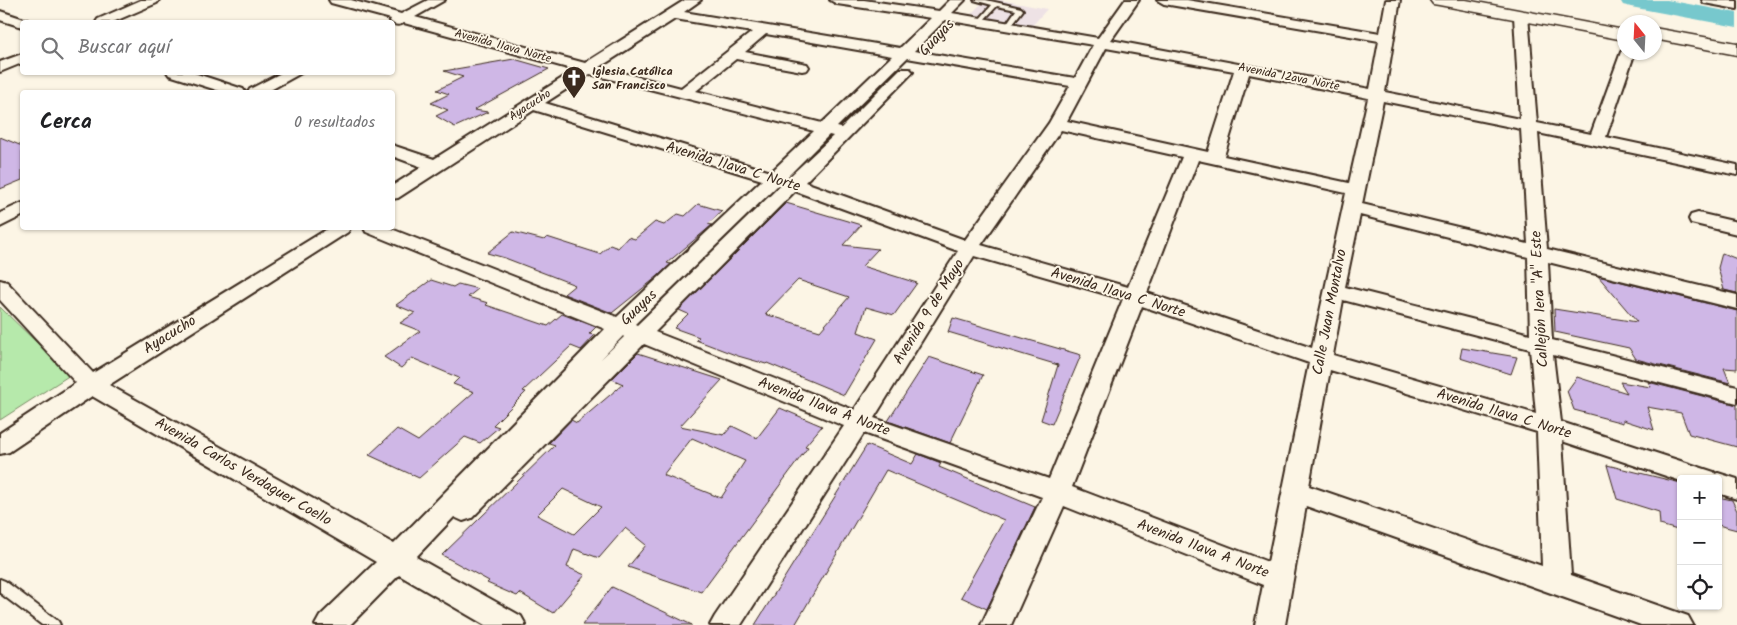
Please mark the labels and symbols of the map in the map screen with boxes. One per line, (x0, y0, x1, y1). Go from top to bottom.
street label: Guayas (913, 13, 961, 62)
north arrow (1617, 15, 1662, 60)
street label: Avenida 11ava Norte (452, 24, 554, 68)
street label: Avenida 12ava Norte (1237, 58, 1342, 96)
place label: Iglesia Católica San Francisco (592, 62, 673, 95)
church icon: Iglesia Católica San Francisco (561, 65, 587, 99)
street label: Ayacucho (505, 84, 555, 126)
street label: Avenida 11ava C Norte (663, 135, 803, 199)
street label: Callejón 1era "A" Este (1524, 230, 1556, 368)
street label: Calle Juan Montalvo (1306, 247, 1354, 377)
street label: Avenida 9 de Mayo (887, 254, 971, 369)
street label: Avenida 11ava C Norte (1048, 261, 1188, 325)
street label: Guayas (615, 284, 664, 332)
street label: Ayacucho (139, 309, 201, 361)
street label: Avenida 11ava A Norte (754, 371, 894, 443)
street label: Avenida 11ava C Norte (1434, 382, 1574, 446)
street label: Avenida Carlos Verdaguer Coello (150, 411, 336, 533)
street label: Avenida 11ava A Norte (1133, 513, 1273, 585)

